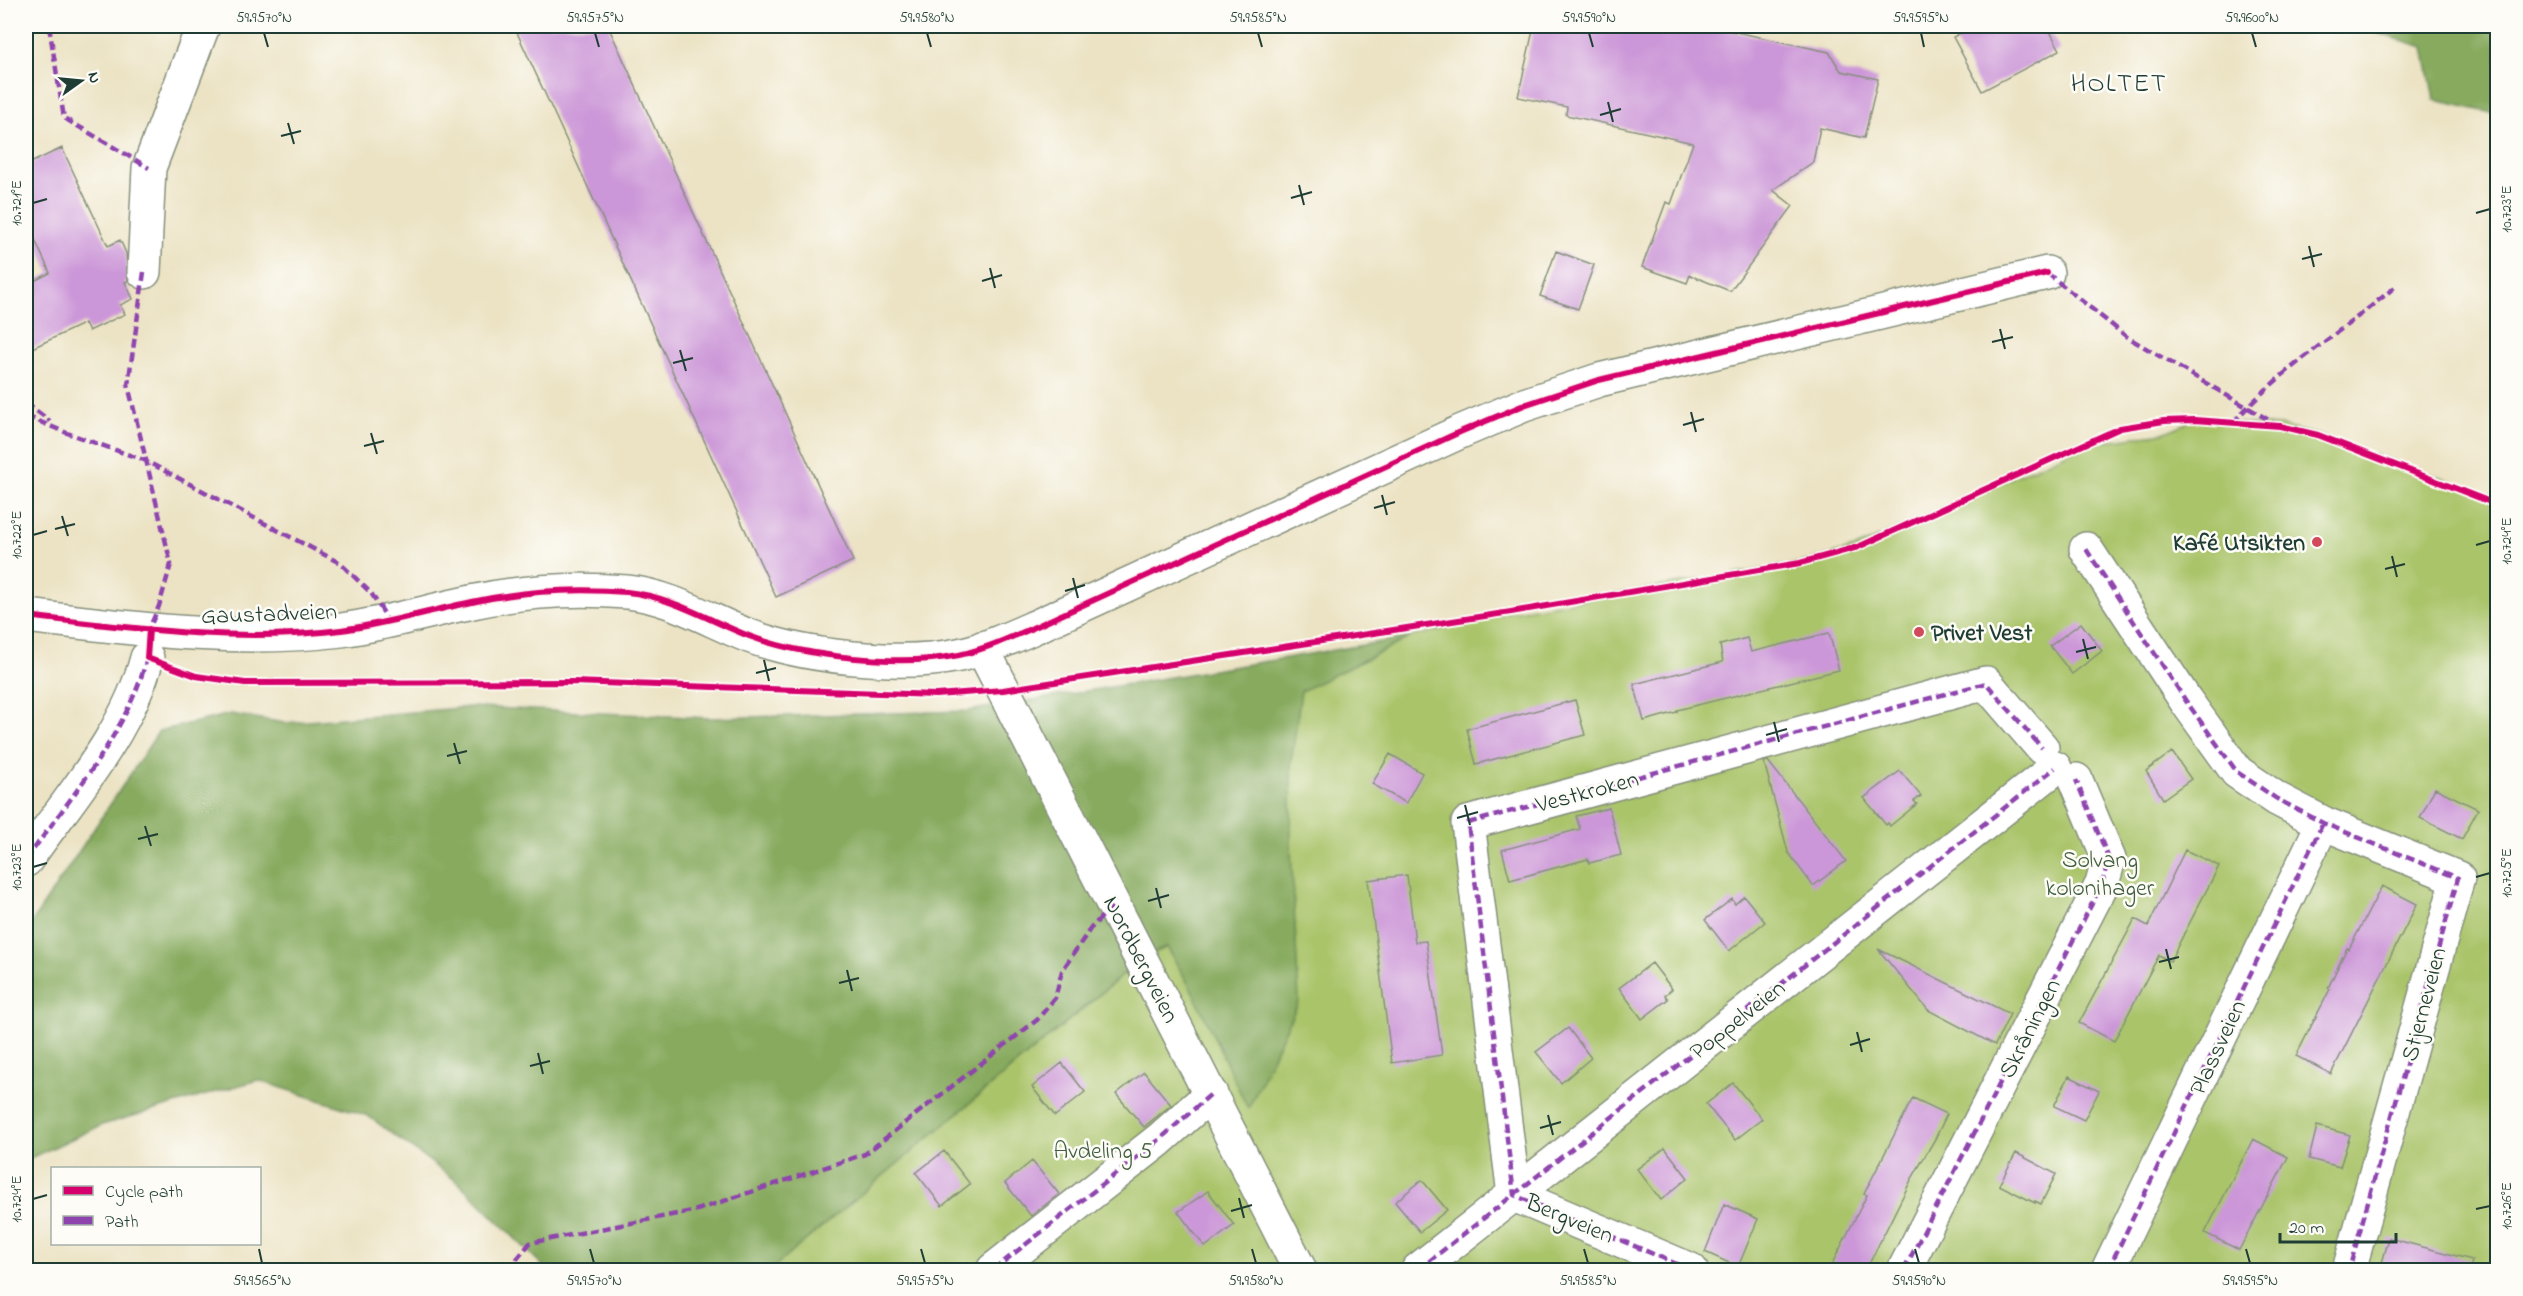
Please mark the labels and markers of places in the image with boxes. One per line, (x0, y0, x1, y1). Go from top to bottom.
place label: Kafé Utsikten (2173, 527, 2305, 562)
marker: Kafé Utsikten (2310, 535, 2324, 549)
place label: Privet Vest (1931, 617, 2033, 652)
marker: Privet Vest (1912, 625, 1926, 639)

